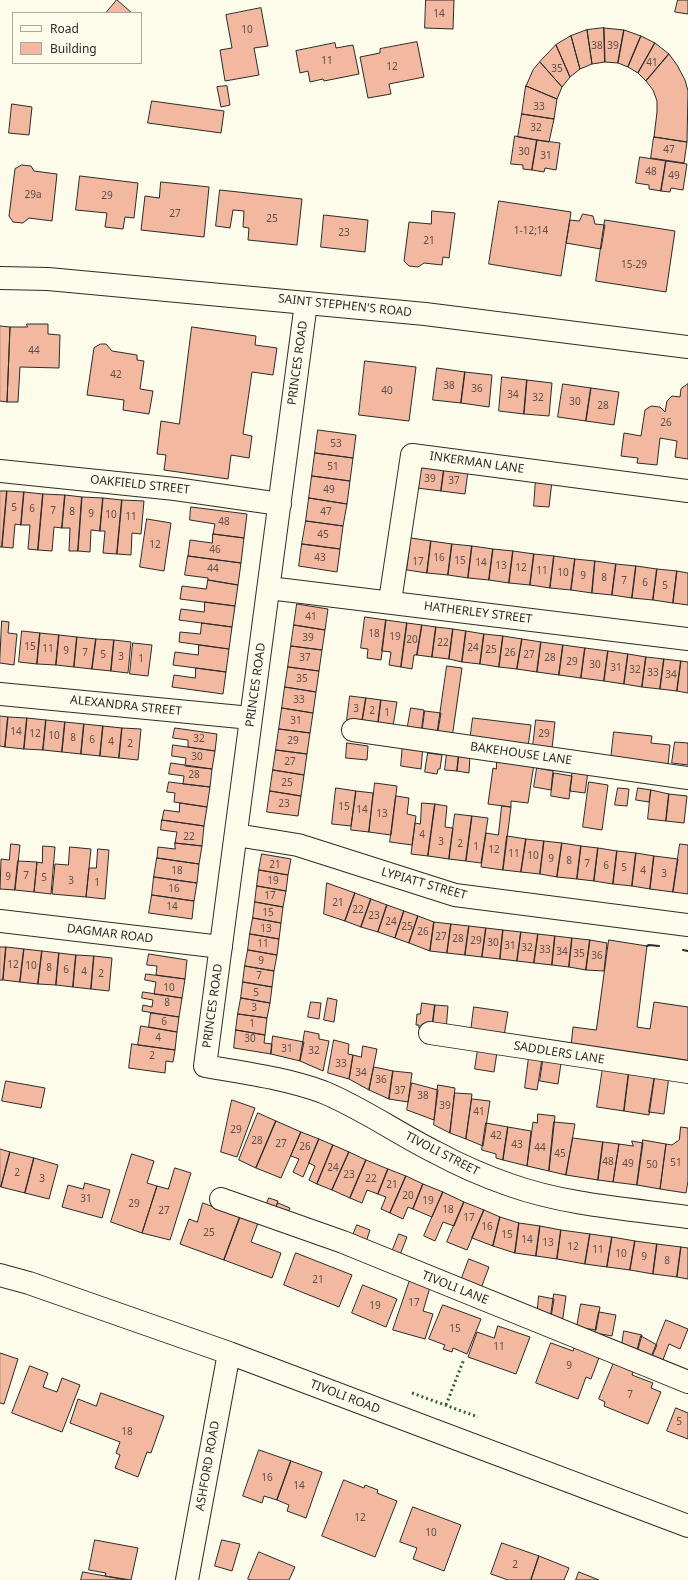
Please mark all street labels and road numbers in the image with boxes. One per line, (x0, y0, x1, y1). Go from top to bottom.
street label: SAINT STEPHEN'S ROAD (277, 292, 413, 320)
street label: PRINCES ROAD (285, 320, 311, 406)
street label: INKERMAN LANE (429, 449, 525, 477)
street label: OAKFIELD STREET (89, 473, 191, 497)
street label: HATHERLEY STREET (423, 599, 533, 627)
street label: PRINCES ROAD (243, 642, 269, 728)
street label: ALEXANDRA STREET (69, 693, 183, 719)
street label: BAKEHOUSE LANE (469, 740, 573, 768)
street label: LYPIATT STREET (380, 865, 468, 903)
street label: DAGMAR ROAD (66, 922, 154, 946)
street label: PRINCES ROAD (200, 963, 226, 1049)
street label: SADDLERS LANE (513, 1039, 605, 1067)
street label: TIVOLI STREET (402, 1129, 482, 1179)
street label: TIVOLI LANE (420, 1268, 490, 1308)
street label: TIVOLI ROAD (308, 1377, 382, 1417)
street label: ASHFORD ROAD (193, 1420, 223, 1512)

